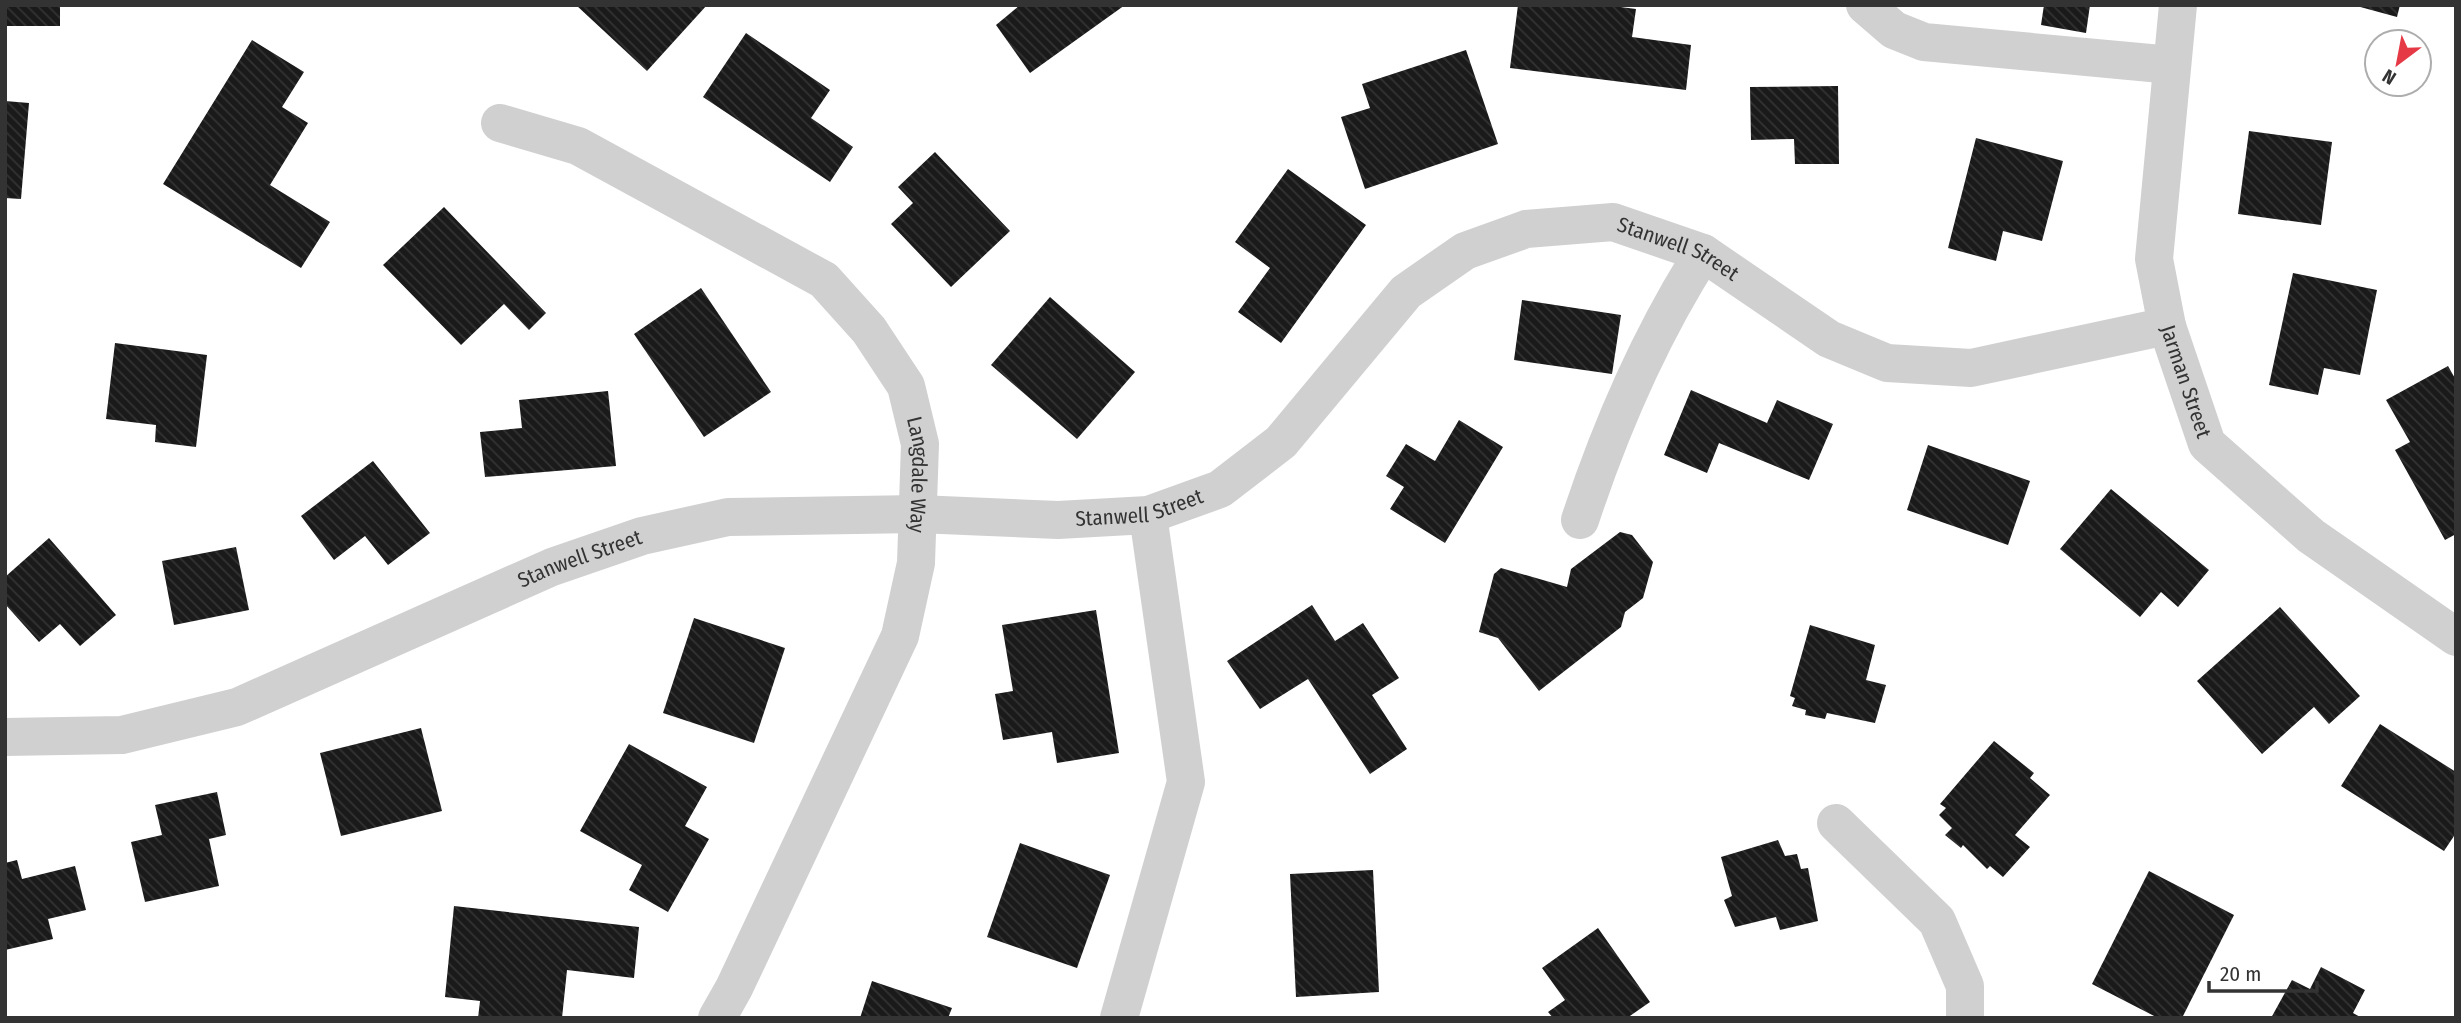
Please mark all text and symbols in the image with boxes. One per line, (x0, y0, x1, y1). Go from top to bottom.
north arrow (2363, 28, 2433, 98)
text: N (2378, 64, 2400, 90)
street label: Stanwell Street (1614, 211, 1744, 287)
street label: Jarman Street (2155, 322, 2217, 441)
street label: Langdale Way (901, 414, 933, 534)
street label: Stanwell Street (1075, 483, 1207, 532)
street label: Stanwell Street (514, 524, 645, 594)
scale bar (2209, 950, 2318, 994)
text: 20 m (2220, 961, 2261, 987)

